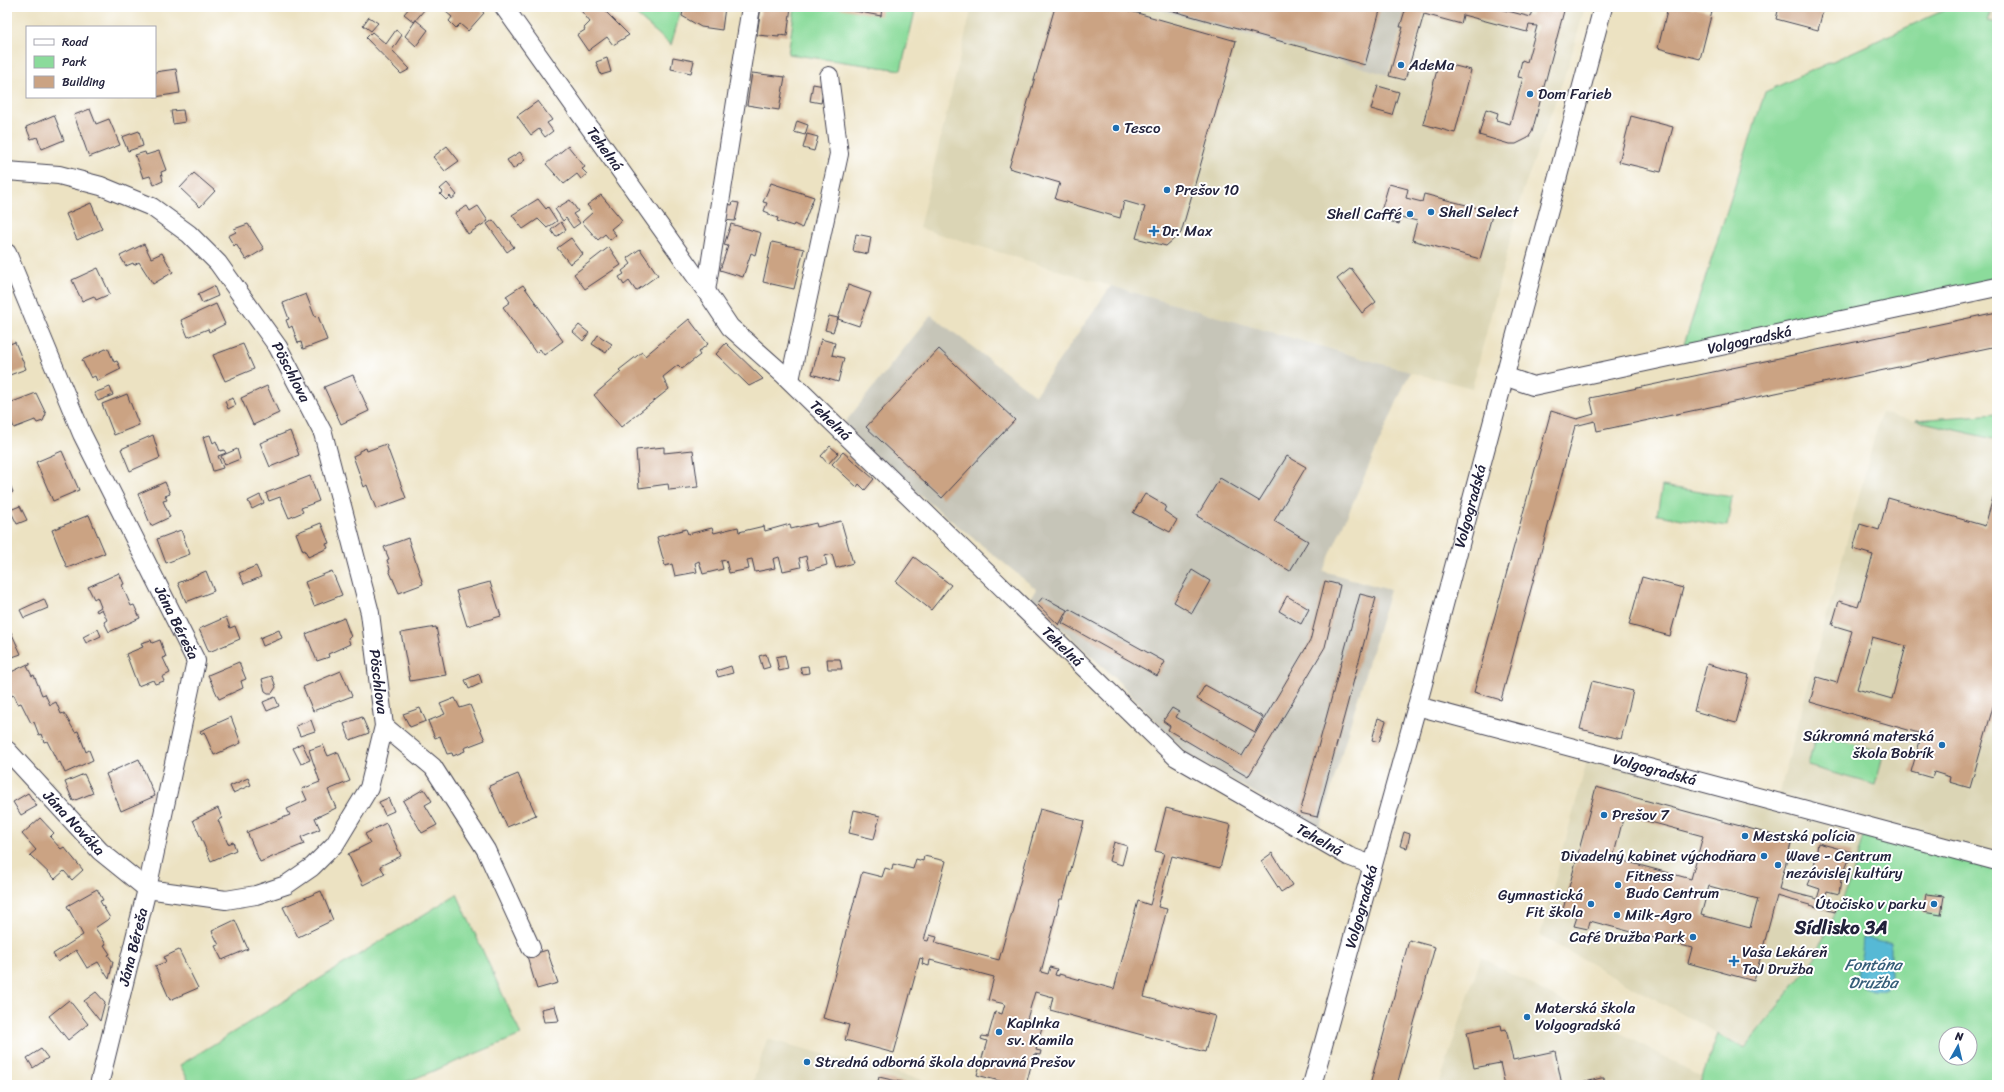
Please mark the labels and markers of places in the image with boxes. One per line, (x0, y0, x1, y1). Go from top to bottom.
place label: AdeMa (1408, 52, 1455, 78)
marker: AdeMa (1396, 60, 1406, 70)
place label: Dom Farieb (1538, 81, 1612, 107)
marker: Dom Farieb (1525, 89, 1535, 99)
place label: Tesco (1124, 115, 1161, 141)
marker: Tesco (1111, 123, 1121, 133)
place label: Prešov 10 (1175, 177, 1239, 203)
marker: Prešov 10 (1162, 185, 1172, 195)
place label: Shell Select (1439, 199, 1520, 225)
place label: Shell Caffé (1327, 201, 1402, 227)
marker: Shell Select (1426, 207, 1436, 217)
marker: Shell Caffé (1405, 209, 1415, 219)
place label: Dr. Max (1162, 218, 1213, 244)
marker: Dr. Max (1149, 226, 1159, 236)
place label: Súkromná materská škola Bobrík (1803, 723, 1934, 766)
marker: Súkromná materská škola Bobrík (1937, 740, 1947, 750)
place label: Prešov 7 (1612, 802, 1670, 828)
marker: Prešov 7 (1599, 810, 1609, 820)
place label: Mestská polícia (1753, 823, 1856, 849)
marker: Mestská polícia (1740, 831, 1750, 841)
place label: Divadelný kabinet východňara (1561, 843, 1756, 869)
place label: Wave - Centrum nezávislej kultúry (1786, 843, 1903, 886)
marker: Divadelný kabinet východňara (1759, 851, 1769, 861)
marker: Wave - Centrum nezávislej kultúry (1773, 860, 1783, 870)
place label: Fitness Budo Centrum (1626, 863, 1719, 906)
marker: Fitness Budo Centrum (1613, 880, 1623, 890)
place label: Gymnastická Fit škola (1498, 882, 1583, 925)
place label: Útočisko v parku (1816, 891, 1926, 917)
marker: Gymnastická Fit škola (1586, 899, 1596, 909)
marker: Útočisko v parku (1929, 899, 1939, 909)
place label: Milk-Agro (1625, 902, 1692, 928)
marker: Milk-Agro (1612, 910, 1622, 920)
place label: Café Družba Park (1569, 924, 1685, 950)
marker: Café Družba Park (1688, 932, 1698, 942)
place label: Vaša Lekáreň TaJ Družba (1742, 939, 1827, 982)
marker: Vaša Lekáreň TaJ Družba (1729, 956, 1739, 966)
place label: Materská škola Volgogradská (1535, 995, 1635, 1038)
place label: Kaplnka sv. Kamila (1006, 1010, 1074, 1053)
marker: Materská škola Volgogradská (1522, 1012, 1532, 1022)
marker: Kaplnka sv. Kamila (994, 1027, 1004, 1037)
place label: Stredná odborná škola dopravná Prešov (815, 1049, 1076, 1075)
marker: Stredná odborná škola dopravná Prešov (802, 1057, 812, 1067)

